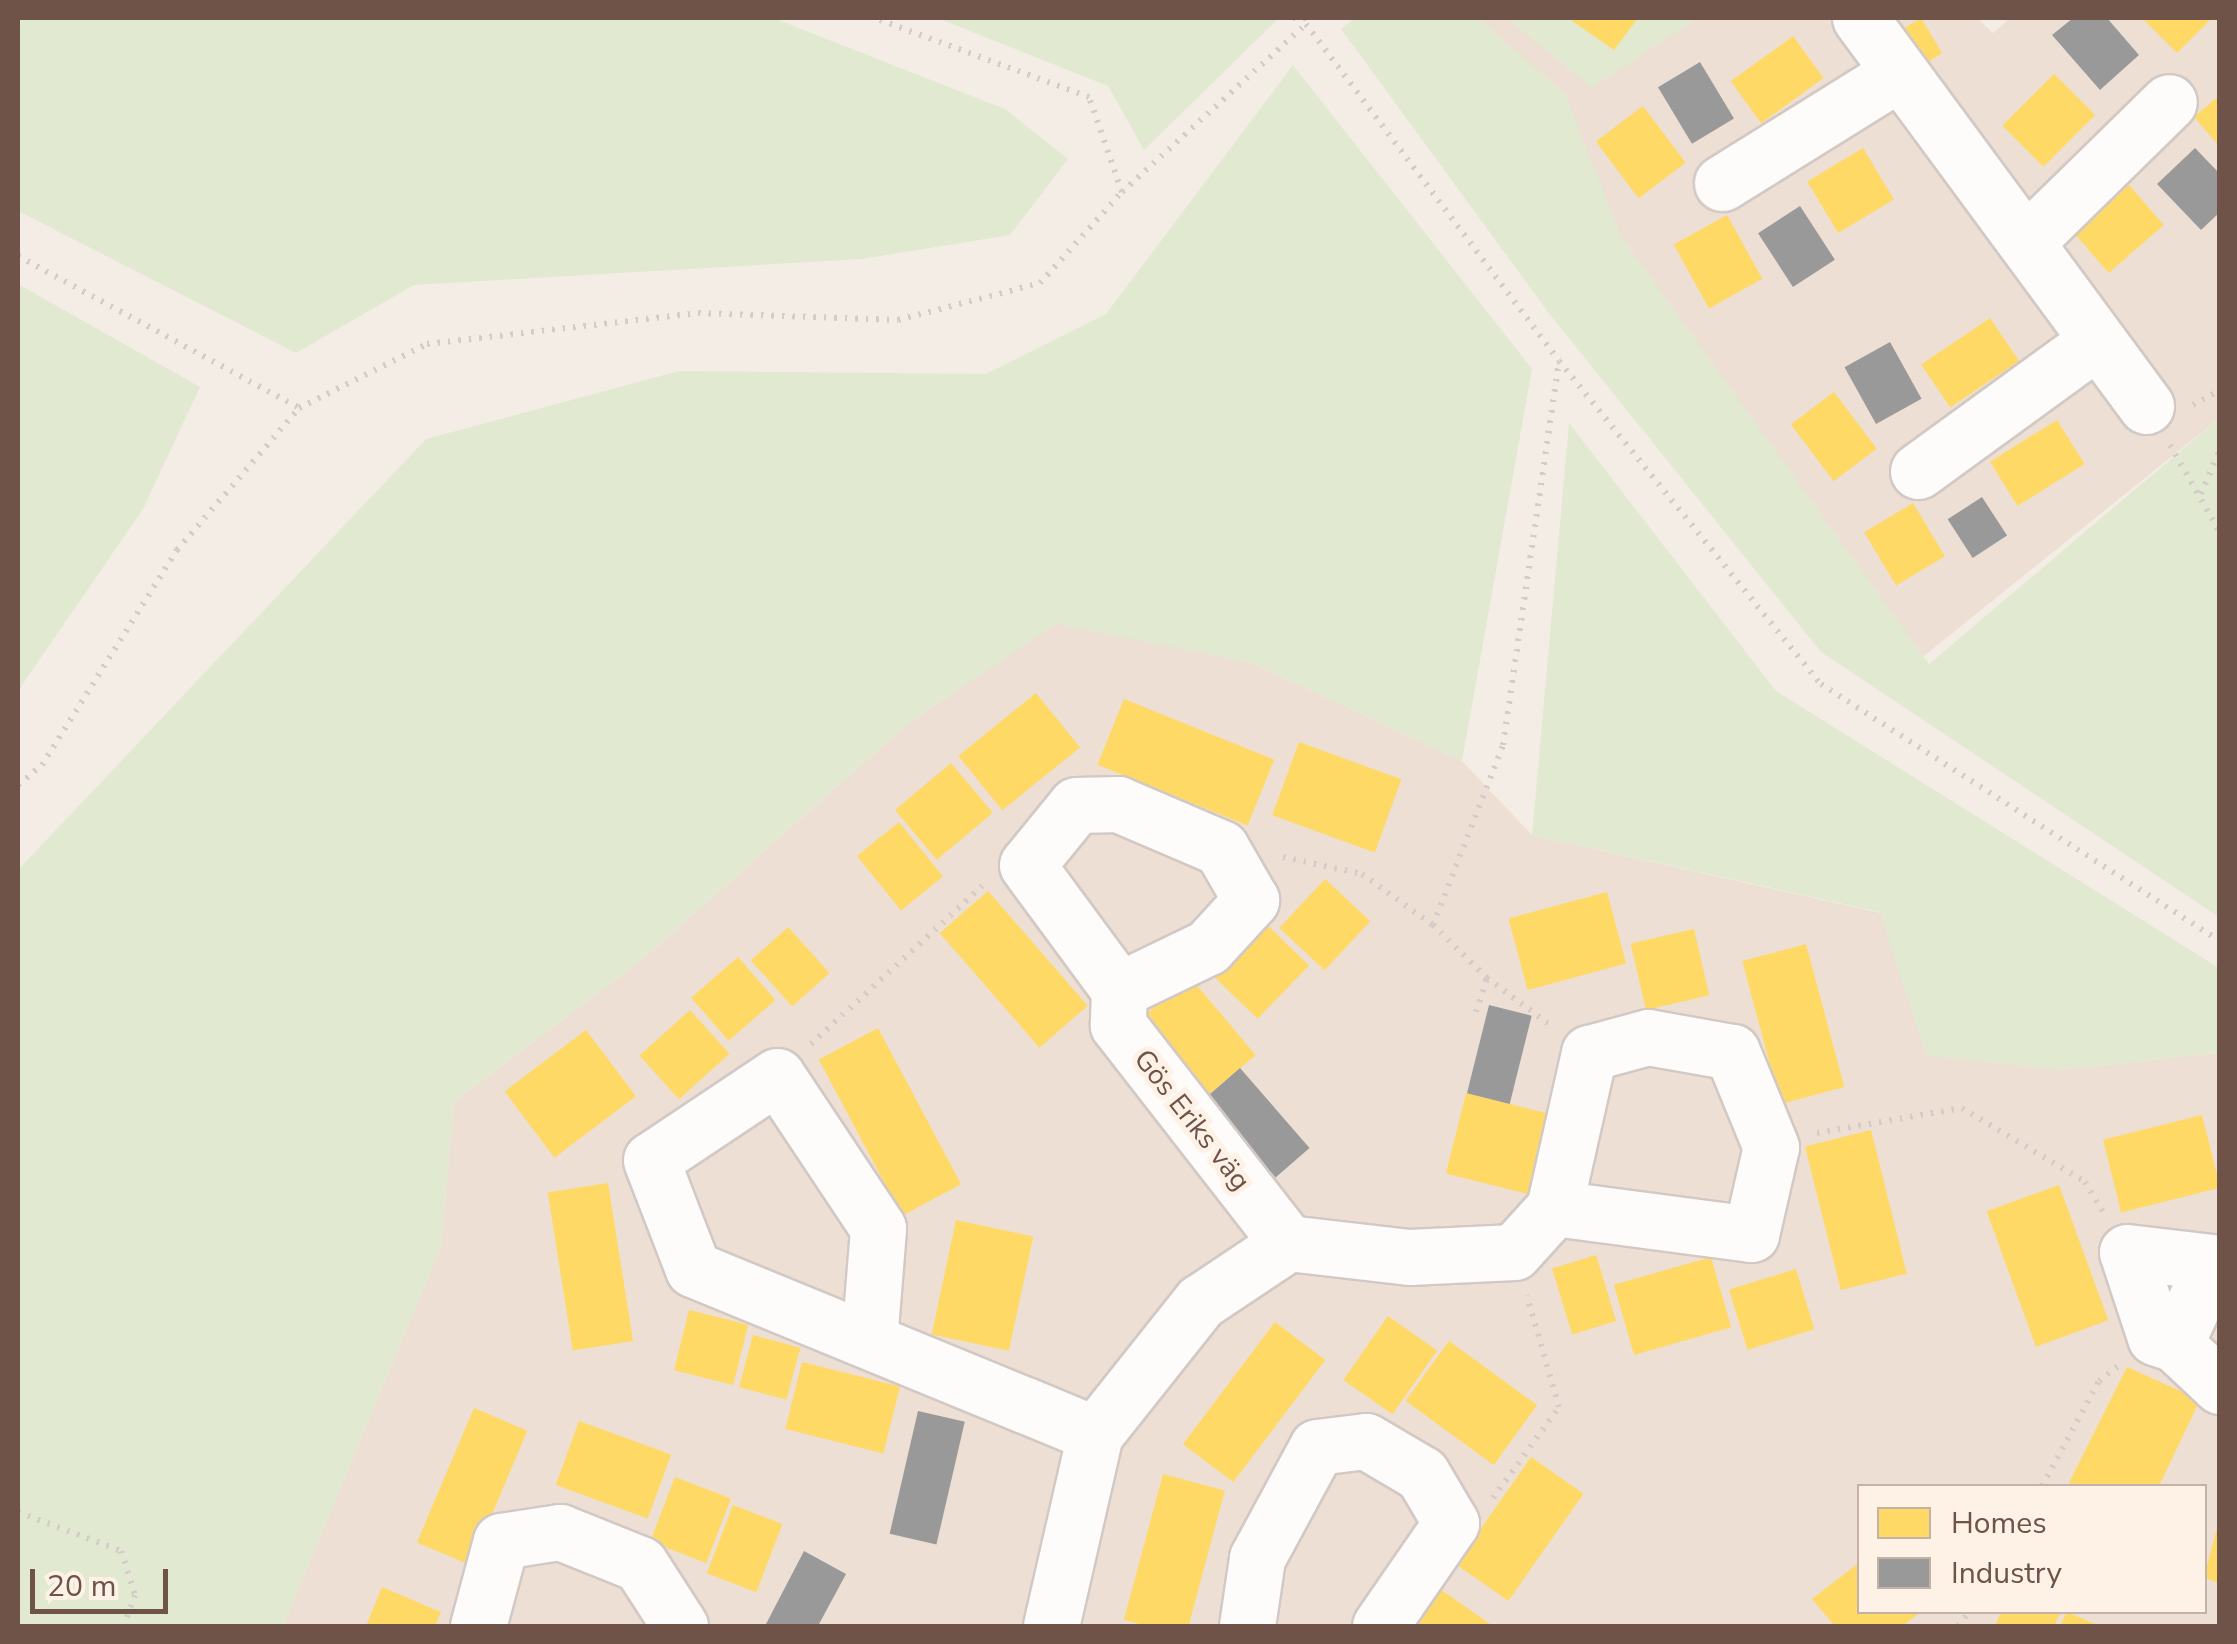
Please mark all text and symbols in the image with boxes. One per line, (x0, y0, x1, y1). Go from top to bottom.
street label: Gös Eriks väg (1127, 1043, 1257, 1197)
legend (1857, 1484, 2207, 1614)
text: Homes (1951, 1503, 2047, 1544)
scale bar (35, 1549, 172, 1611)
text: Industry (1951, 1553, 2062, 1594)
text: 20 m (47, 1566, 116, 1607)

